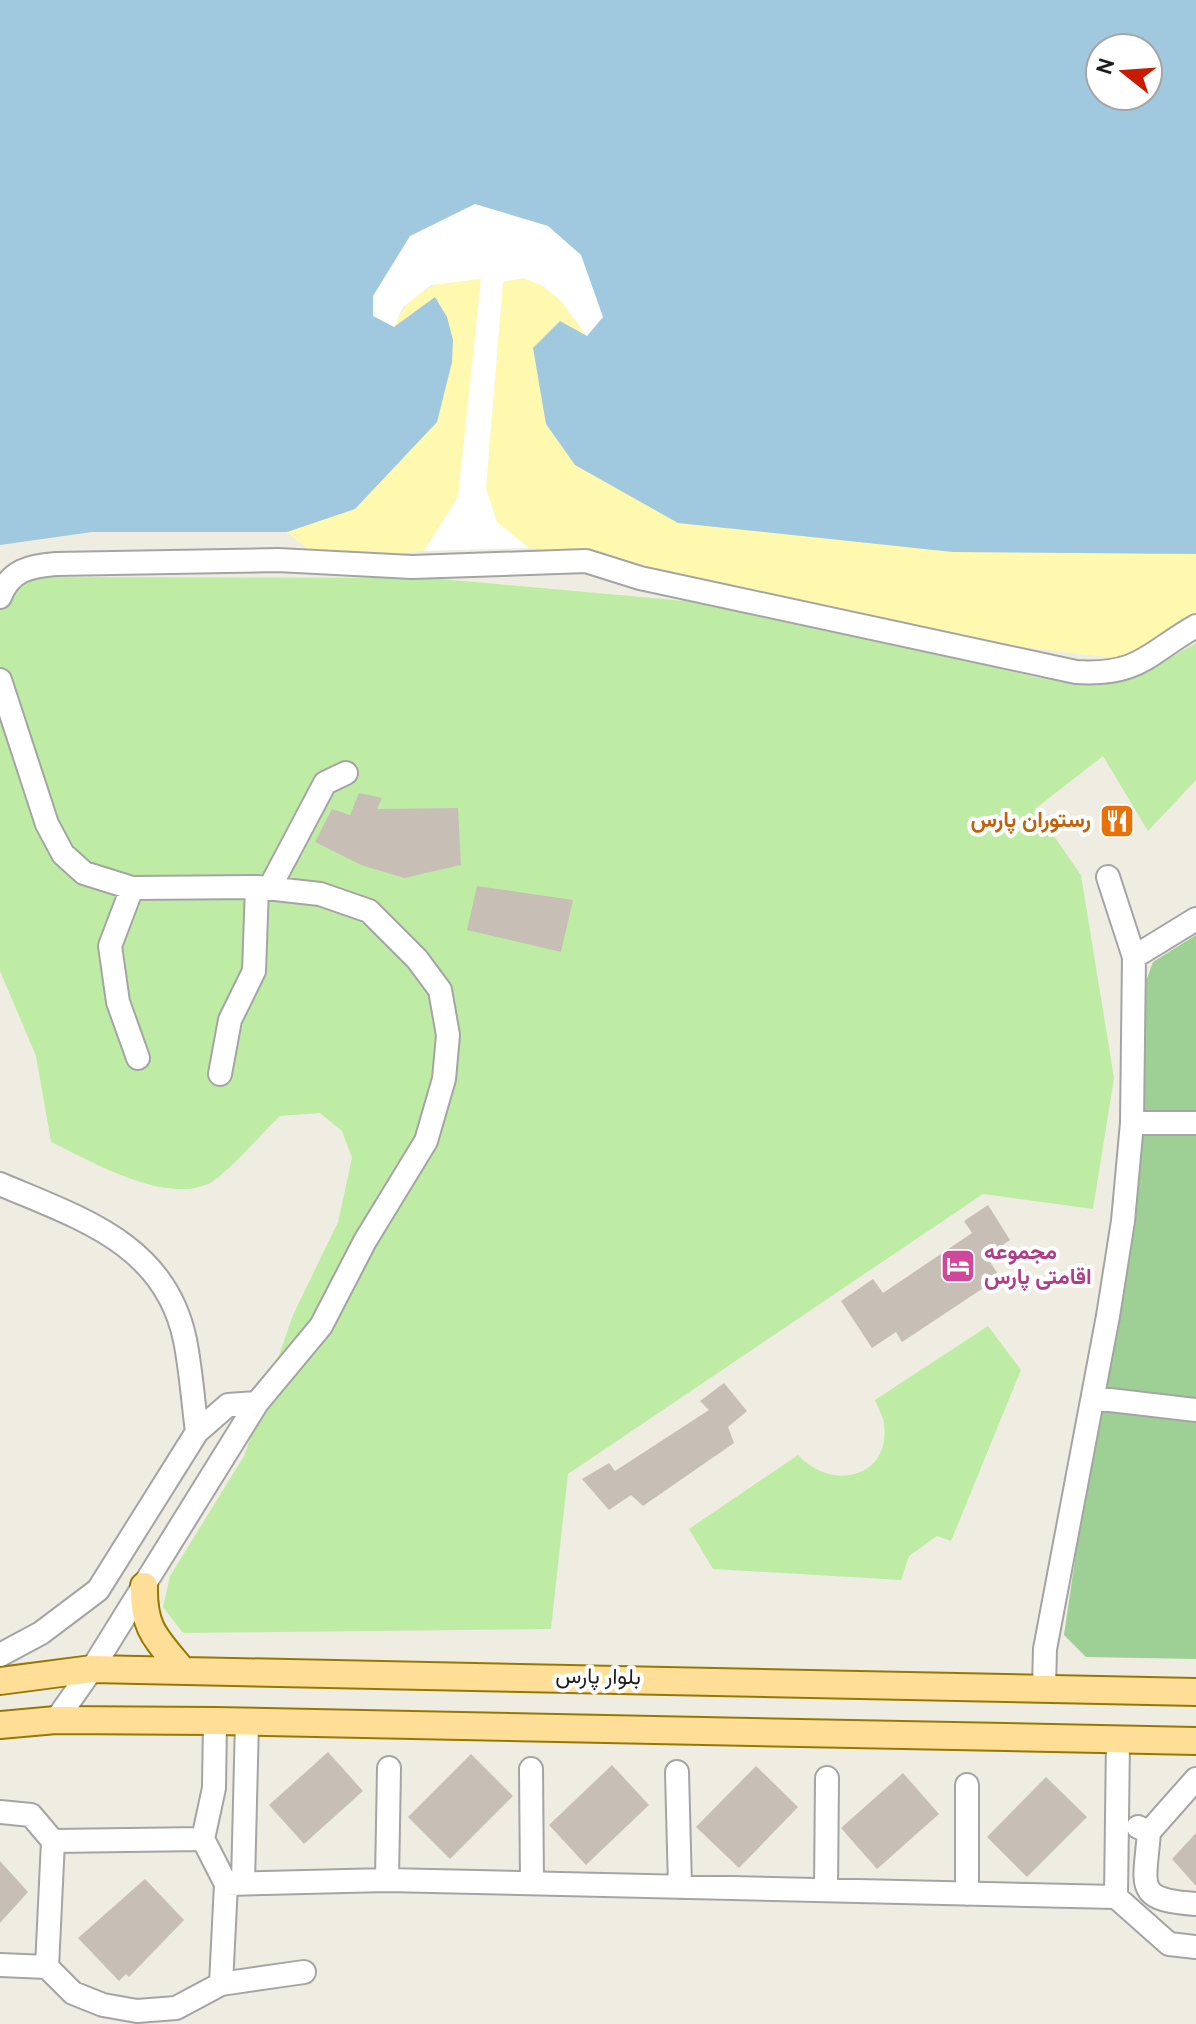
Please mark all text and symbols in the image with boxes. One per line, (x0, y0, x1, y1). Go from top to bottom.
north arrow (1084, 32, 1164, 112)
text: N (1092, 55, 1122, 78)
restaurant icon: رستوران پارس (1098, 802, 1136, 840)
place label: رستوران پارس (971, 808, 1091, 835)
place label: مجموعه اقامتی پارس (984, 1240, 1092, 1292)
hotel icon: مجموعه اقامتی پارس (939, 1247, 977, 1285)
street label: بلوار پارس (555, 1664, 641, 1692)

